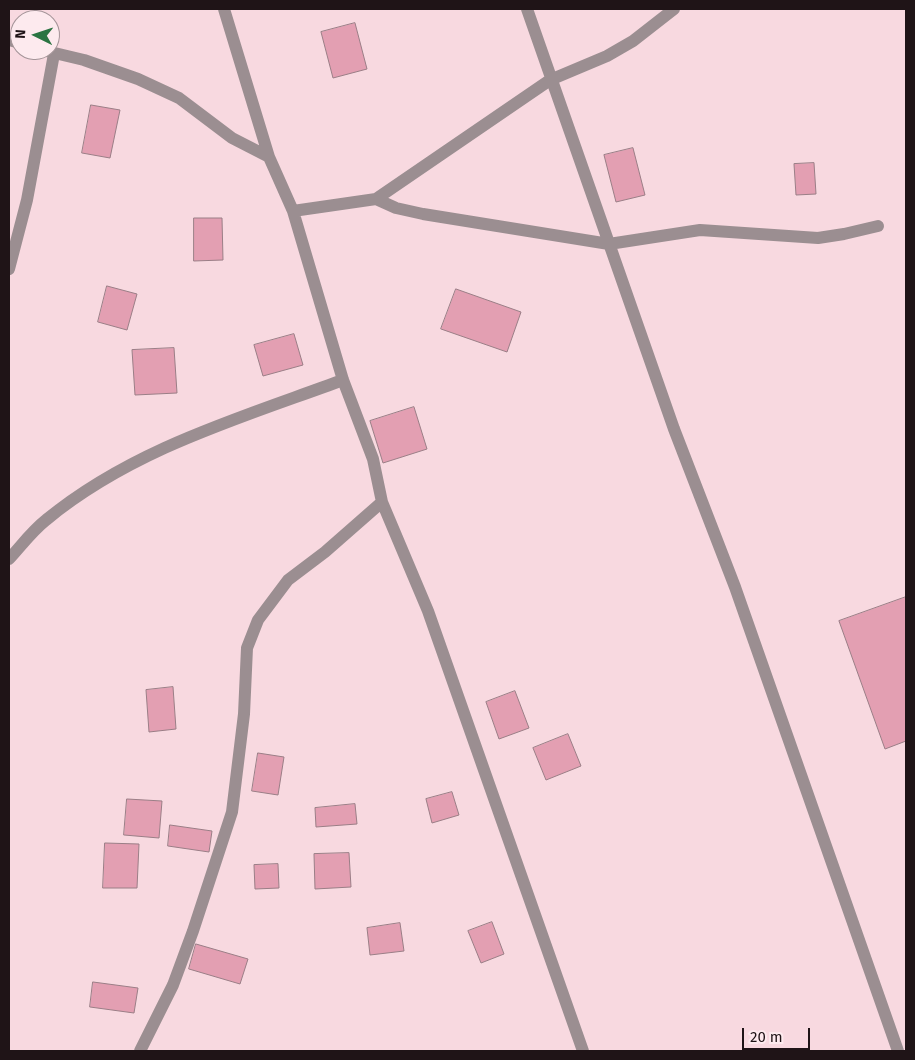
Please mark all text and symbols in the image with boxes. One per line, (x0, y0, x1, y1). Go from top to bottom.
north arrow (10, 10, 60, 60)
text: N (12, 29, 29, 39)
scale bar (745, 1018, 812, 1050)
text: 20 m (750, 1028, 783, 1046)

